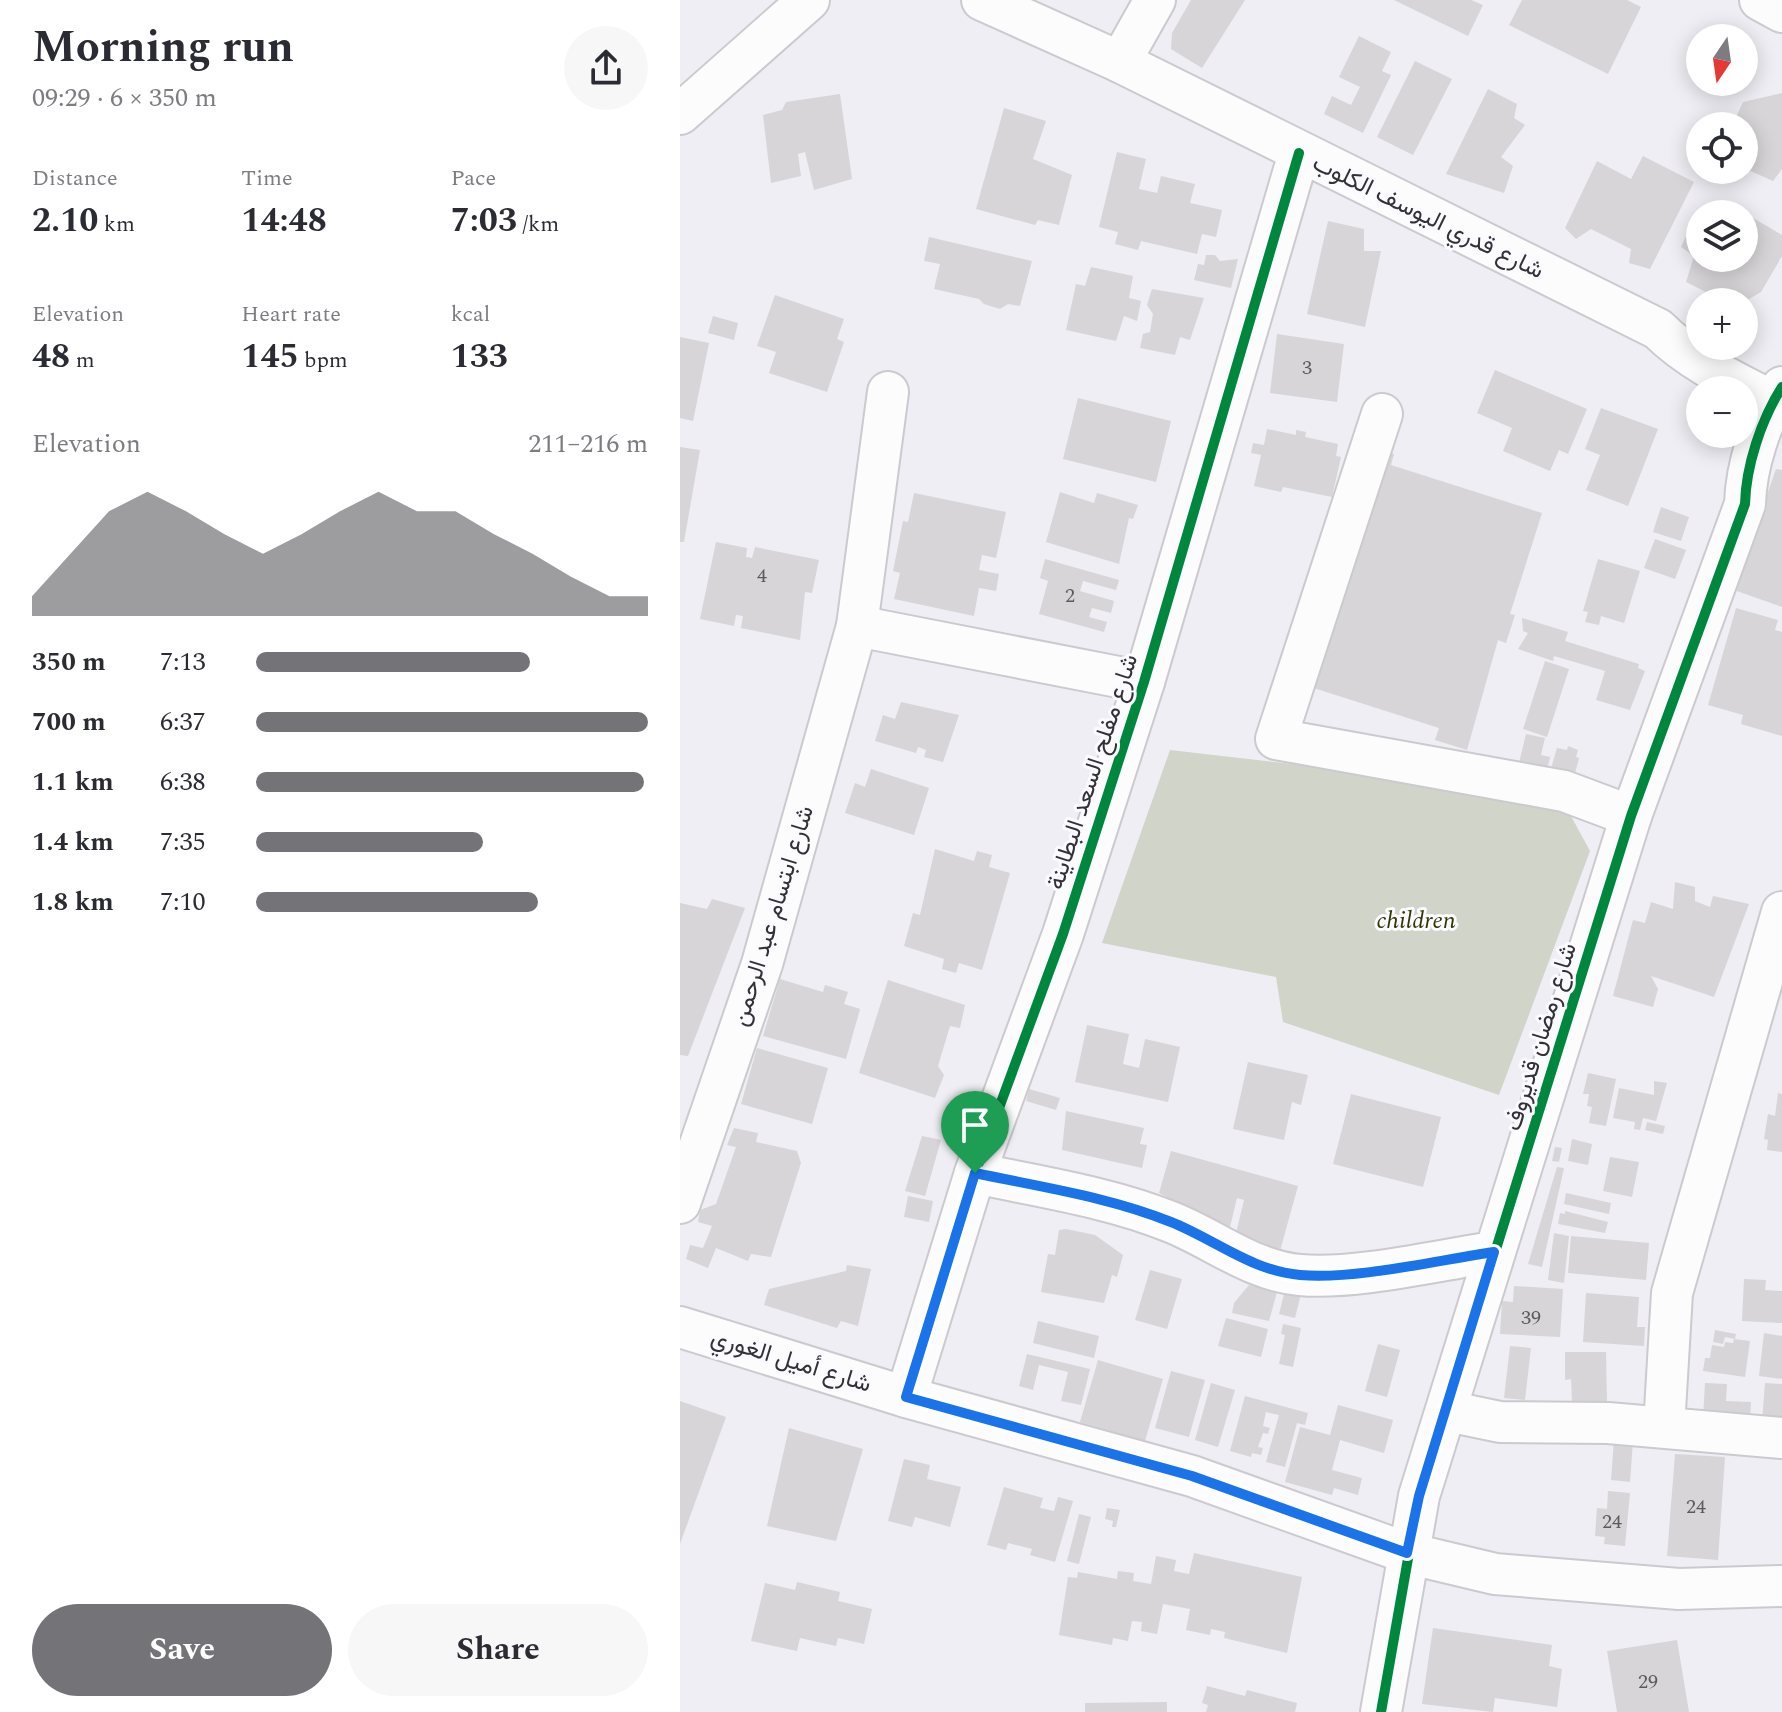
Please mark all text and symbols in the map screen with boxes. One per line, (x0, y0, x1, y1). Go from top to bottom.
text: Morning run (32, 14, 294, 81)
north arrow (1686, 24, 1758, 96)
map controls (1686, 24, 1758, 448)
button: share (564, 26, 648, 110)
text: 09:29 · 6 × 350 m (32, 78, 217, 118)
button: locate (1686, 112, 1758, 184)
street label: شارع قدري اليوسف الكلوب (1306, 145, 1550, 289)
text: Distance (32, 162, 118, 195)
text: Time (241, 162, 293, 195)
text: Pace (451, 162, 496, 195)
text: 2.10 (32, 195, 98, 247)
text: 14:48 (241, 195, 327, 247)
text: 7:03 (451, 195, 517, 247)
button: layers (1686, 200, 1758, 272)
text: km (98, 208, 135, 241)
text: /km (517, 208, 559, 241)
button: + (1686, 288, 1758, 360)
text: Elevation (32, 298, 124, 331)
text: Heart rate (241, 298, 341, 331)
text: kcal (451, 298, 490, 331)
text: 48 (32, 331, 70, 383)
text: 145 (241, 331, 299, 383)
text: 133 (451, 331, 508, 383)
text: m (70, 344, 95, 377)
text: bpm (299, 344, 348, 377)
house number: 3 (1302, 353, 1312, 383)
button: − (1686, 376, 1758, 448)
text: Elevation (32, 424, 141, 464)
text: 211–216 m (528, 424, 648, 464)
house number: 4 (757, 561, 767, 591)
house number: 2 (1065, 581, 1075, 611)
text: 350 m (32, 642, 106, 682)
text: 7:13 (160, 642, 206, 682)
street label: شارع مفلح السعد البطاينة (1038, 650, 1148, 894)
text: 700 m (32, 702, 106, 742)
text: 6:37 (160, 702, 206, 742)
text: 1.1 km (32, 762, 114, 802)
text: 6:38 (160, 762, 206, 802)
street label: شارع ابتسام عبد الرحمن (722, 801, 824, 1031)
text: 1.4 km (32, 822, 114, 862)
text: 7:35 (160, 822, 206, 862)
text: 1.8 km (32, 882, 114, 922)
text: 7:10 (160, 882, 206, 922)
park label: children (1376, 903, 1456, 939)
street label: شارع رمضان قديروف (1495, 939, 1587, 1135)
pin (941, 1091, 1009, 1173)
icon: arrive (953, 1103, 997, 1147)
house number: 39 (1521, 1303, 1541, 1333)
street label: شارع أميل الغوري (706, 1319, 876, 1403)
house number: 24 (1686, 1492, 1706, 1522)
house number: 24 (1602, 1507, 1622, 1537)
button: Save (32, 1604, 332, 1696)
button: Share (348, 1604, 648, 1696)
house number: 29 (1638, 1667, 1658, 1697)

